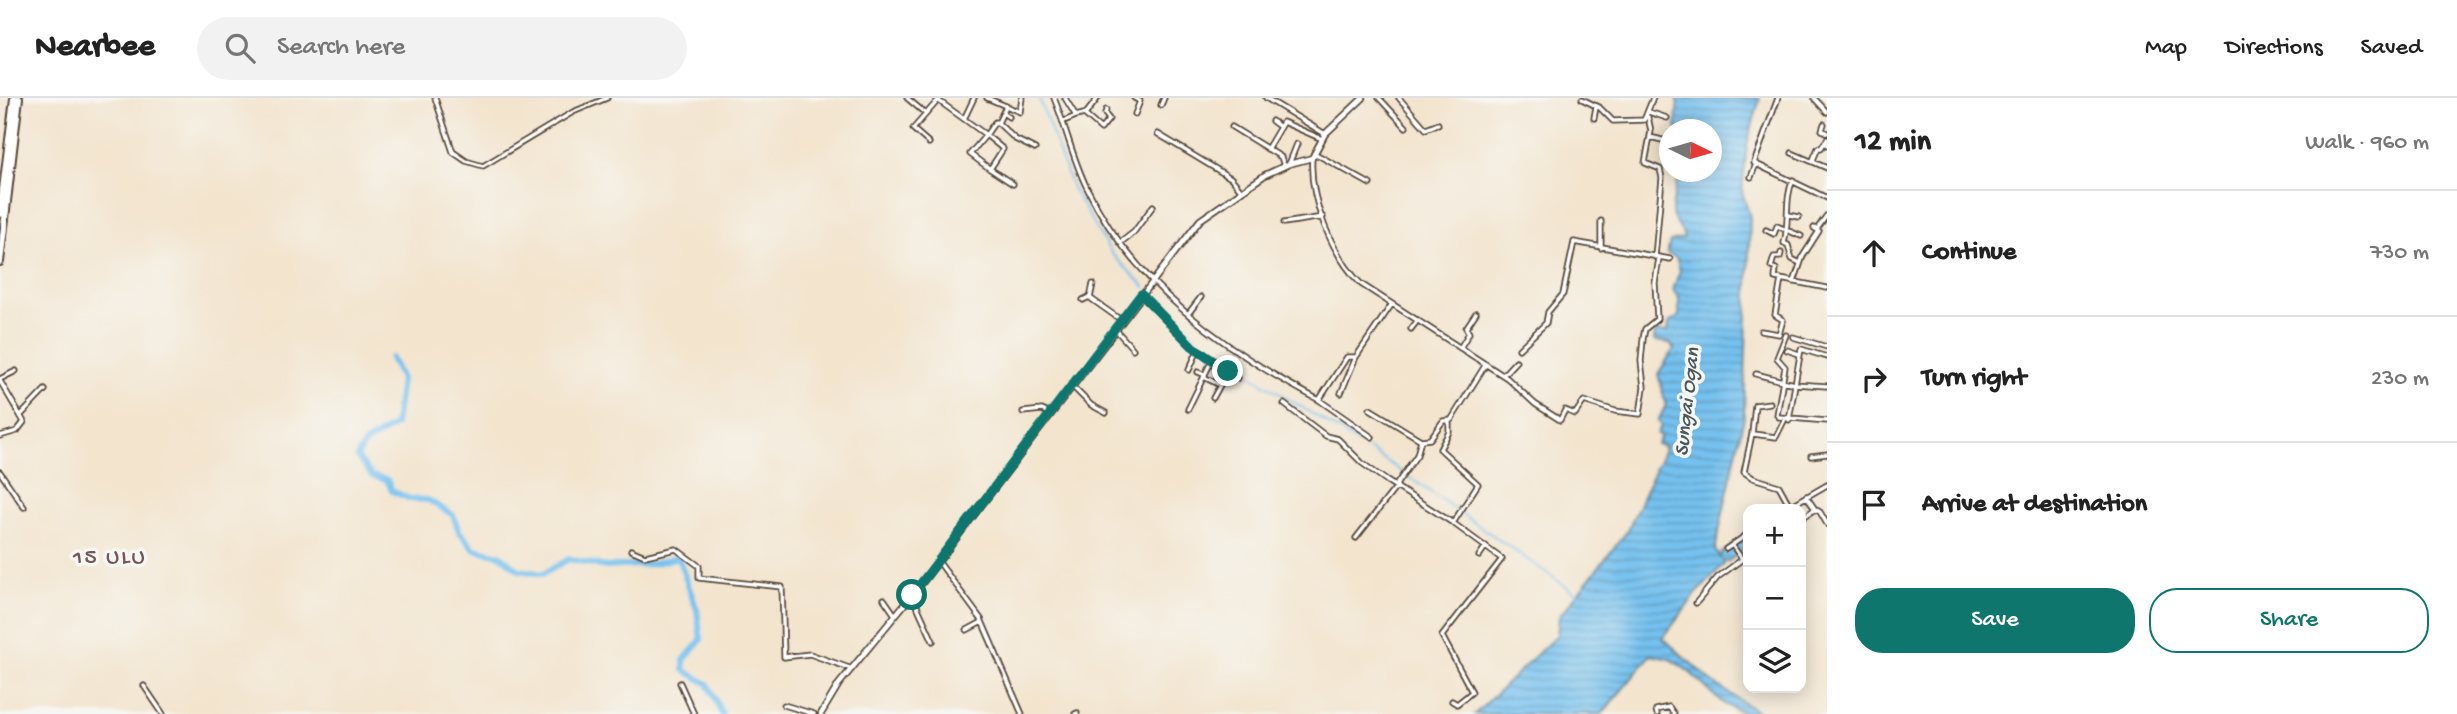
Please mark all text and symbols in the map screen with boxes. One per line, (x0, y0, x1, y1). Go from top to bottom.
search box (197, 17, 687, 80)
text: Nearbee (35, 29, 155, 67)
icon: search (221, 29, 259, 67)
text: Search here (277, 33, 405, 64)
text: Map (2145, 34, 2187, 63)
text: Directions (2225, 34, 2323, 63)
text: Saved (2361, 34, 2422, 63)
north arrow (1659, 119, 1722, 182)
text: 12 min (1855, 126, 1931, 161)
text: Walk · 960 m (2305, 130, 2429, 157)
icon: ahead (1855, 234, 1893, 272)
text: Continue (1922, 238, 2016, 269)
text: 730 m (2370, 240, 2429, 267)
water label: Sungai Ogan (1671, 346, 1707, 457)
route end (1212, 355, 1243, 386)
icon: right (1855, 360, 1893, 398)
text: Turn right (1922, 364, 2026, 395)
text: 230 m (2371, 366, 2429, 393)
icon: arrive (1855, 486, 1893, 524)
text: Arrive at destination (1922, 490, 2147, 521)
map controls (1743, 504, 1806, 693)
button: + (1743, 504, 1806, 567)
district label: 15 ULU (72, 545, 147, 572)
button: − (1743, 567, 1806, 630)
route start (896, 579, 927, 610)
button: Save (1855, 588, 2135, 653)
button: Share (2149, 588, 2429, 653)
button: layers (1743, 630, 1806, 693)

